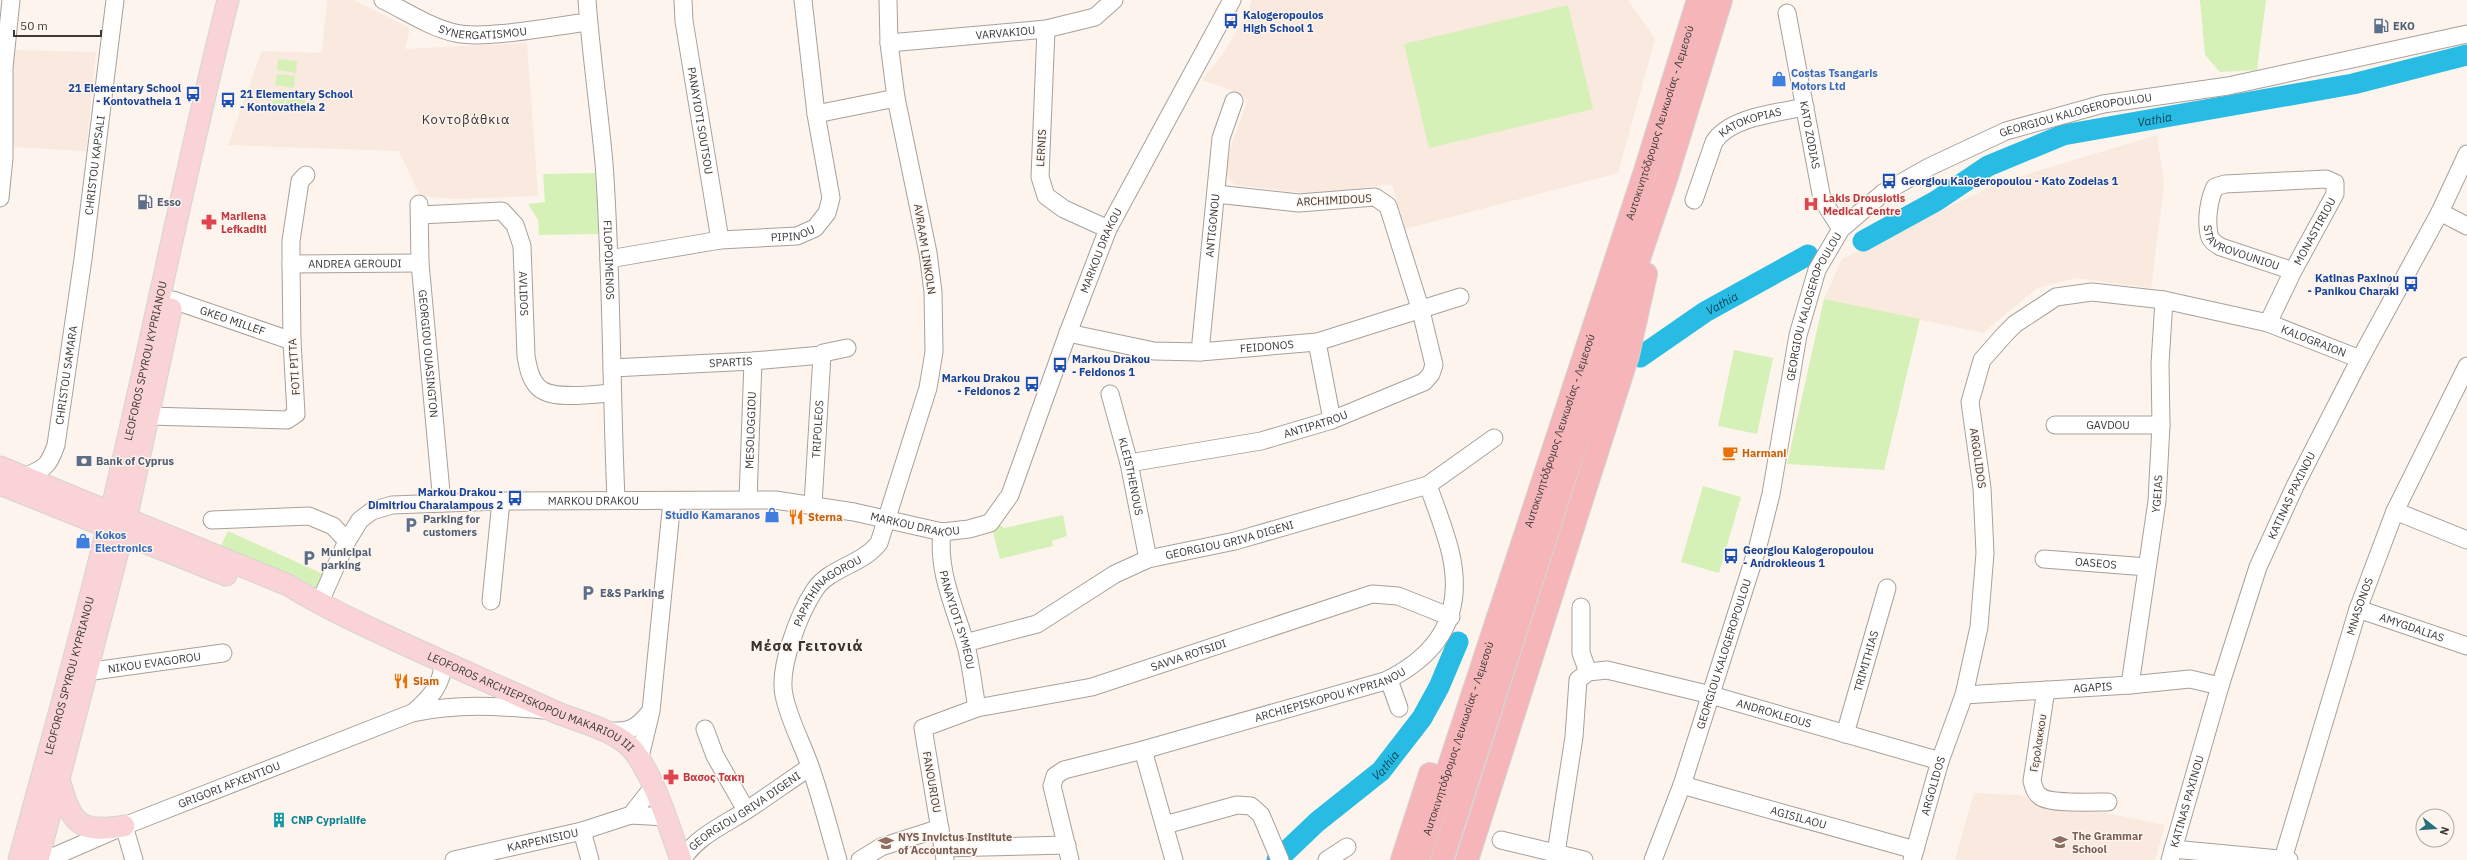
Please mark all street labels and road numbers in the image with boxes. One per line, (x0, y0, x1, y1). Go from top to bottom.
street label: SYNERGATISMOU (436, 21, 528, 42)
street label: VARVAKIOU (975, 23, 1036, 42)
street label: Αυτοκινητόδρομος Λευκωσίας - Λεμεσού (1622, 24, 1697, 222)
street label: PANAYIOTI SOUTSOU (685, 66, 716, 175)
street label: GEORGIOU KALOGEROPOULOU (1997, 90, 2153, 140)
street label: KATO ZODIAS (1797, 100, 1823, 170)
street label: KATOKOPIAS (1716, 105, 1783, 140)
street label: CHRISTOU KAPSALI (81, 114, 108, 216)
street label: LERNIS (1033, 129, 1049, 167)
street label: ARCHIMIDOUS (1296, 191, 1372, 209)
street label: ANTIGONOU (1202, 193, 1222, 258)
street label: MONASTIRIOU (2291, 195, 2339, 268)
street label: AVRAAM LINKOLN (911, 203, 939, 295)
street label: MARKOU DRAKOU (1077, 206, 1125, 295)
street label: FILOPOIMENOS (600, 220, 617, 300)
street label: PIPINOU (770, 222, 817, 244)
street label: STAVROVOUNIOU (2201, 224, 2281, 273)
street label: GEORGIOU KALOGEROPOULOU (1783, 230, 1845, 382)
street label: ANDREA GEROUDI (308, 256, 402, 271)
street label: AVLIDOS (516, 271, 532, 316)
street label: LEOFOROS SPYROU KYPRIANOU (121, 280, 170, 442)
street label: GEORGIOU OUASINGTON (415, 289, 441, 418)
street label: GKEO MILLEF (198, 303, 267, 338)
street label: KALOGRAION (2279, 322, 2348, 360)
street label: CHRISTOU SAMARA (52, 325, 80, 426)
street label: Αυτοκινητόδρομος Λευκωσίας - Λεμεσού (1521, 332, 1598, 529)
street label: FEIDONOS (1239, 337, 1294, 356)
street label: FOTI PITTA (285, 338, 303, 396)
street label: SPARTIS (709, 354, 753, 370)
street label: MESOLOGGIOU (742, 391, 759, 469)
street label: TRIPOLEOS (809, 400, 826, 459)
street label: ANTIPATROU (1282, 407, 1350, 441)
street label: GAVDOU (2086, 418, 2130, 432)
street label: ARGOLIDOS (1967, 427, 1989, 489)
street label: KLEISTHENOUS (1115, 436, 1146, 517)
street label: KATINAS PAXINOU (2265, 449, 2318, 541)
street label: YGEIAS (2148, 475, 2165, 514)
street label: MARKOU DRAKOU (548, 493, 639, 508)
street label: MARKOU DRAKOU (869, 509, 960, 539)
street label: GEORGIOU GRIVA DIGENI (1164, 517, 1295, 562)
street label: PAPATHINAGOROU (790, 552, 864, 629)
street label: OASEOS (2075, 554, 2117, 572)
street label: PANAYIOTI SYMEOU (937, 569, 978, 670)
street label: MNASONOS (2344, 576, 2376, 637)
street label: GEORGIOU KALOGEROPOULOU (1693, 577, 1754, 731)
street label: LEOFOROS SPYROU KYPRIANOU (41, 595, 97, 756)
street label: AMYGDALIAS (2378, 610, 2446, 645)
street label: TRIMITHIAS (1851, 629, 1881, 693)
street label: SAVVA ROTSIDI (1149, 636, 1228, 674)
street label: Αυτοκινητόδρομος Λευκωσίας - Λεμεσού (1420, 640, 1496, 837)
street label: NIKOU EVAGOROU (107, 649, 202, 676)
street label: LEOFOROS ARCHIEPISKOPOU MAKARIOU III (425, 649, 638, 754)
street label: ARCHIEPISKOPOU KYPRIANOU (1253, 664, 1408, 725)
street label: AGAPIS (2073, 679, 2113, 695)
street label: ANDROKLEOUS (1735, 696, 1813, 731)
street label: Γερολακκου (2026, 713, 2050, 773)
street label: FANOURIOU (920, 750, 944, 814)
street label: ARGOLIDOS (1918, 754, 1948, 817)
street label: KATINAS PAXINOU (2167, 754, 2207, 849)
street label: GRIGORI AFXENTIOU (176, 758, 282, 811)
street label: GEORGIOU GRIVA DIGENI (686, 769, 803, 854)
street label: AGISILAOU (1769, 803, 1828, 832)
street label: KARPENISIOU (506, 825, 580, 855)

